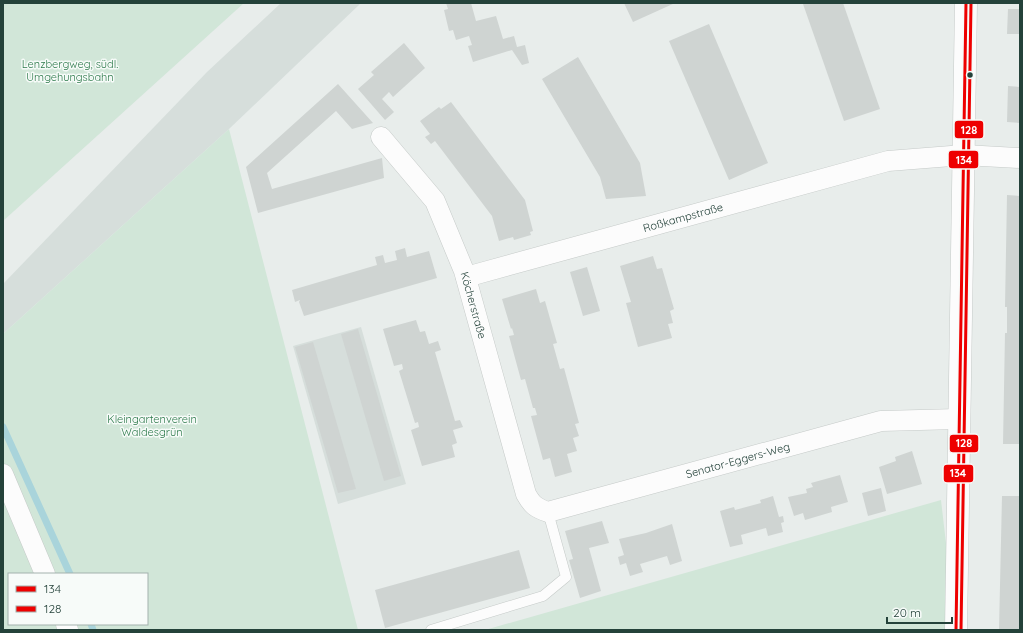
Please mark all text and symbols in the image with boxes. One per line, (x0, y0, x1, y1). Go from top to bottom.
park label: Lenzbergweg, südl. Umgehungsbahn (22, 57, 118, 84)
unlabelled marker (965, 70, 975, 80)
line badge: 128 (954, 120, 984, 139)
text: 128 (961, 123, 977, 137)
line badge: 134 (948, 150, 979, 169)
text: 134 (956, 153, 973, 167)
street label: Roßkampstraße (641, 200, 725, 235)
street label: Köcherstraße (458, 270, 490, 340)
park label: Kleingartenverein Waldesgrün (107, 412, 197, 439)
line badge: 128 (949, 434, 979, 453)
text: 128 (956, 436, 972, 450)
street label: Senator-Eggers-Weg (684, 439, 791, 481)
line badge: 134 (943, 464, 974, 483)
text: 134 (950, 466, 967, 480)
legend (8, 573, 148, 625)
text: 134 (44, 581, 61, 596)
scale bar (887, 599, 952, 625)
text: 128 (44, 601, 62, 616)
text: 20 m (893, 605, 921, 620)

